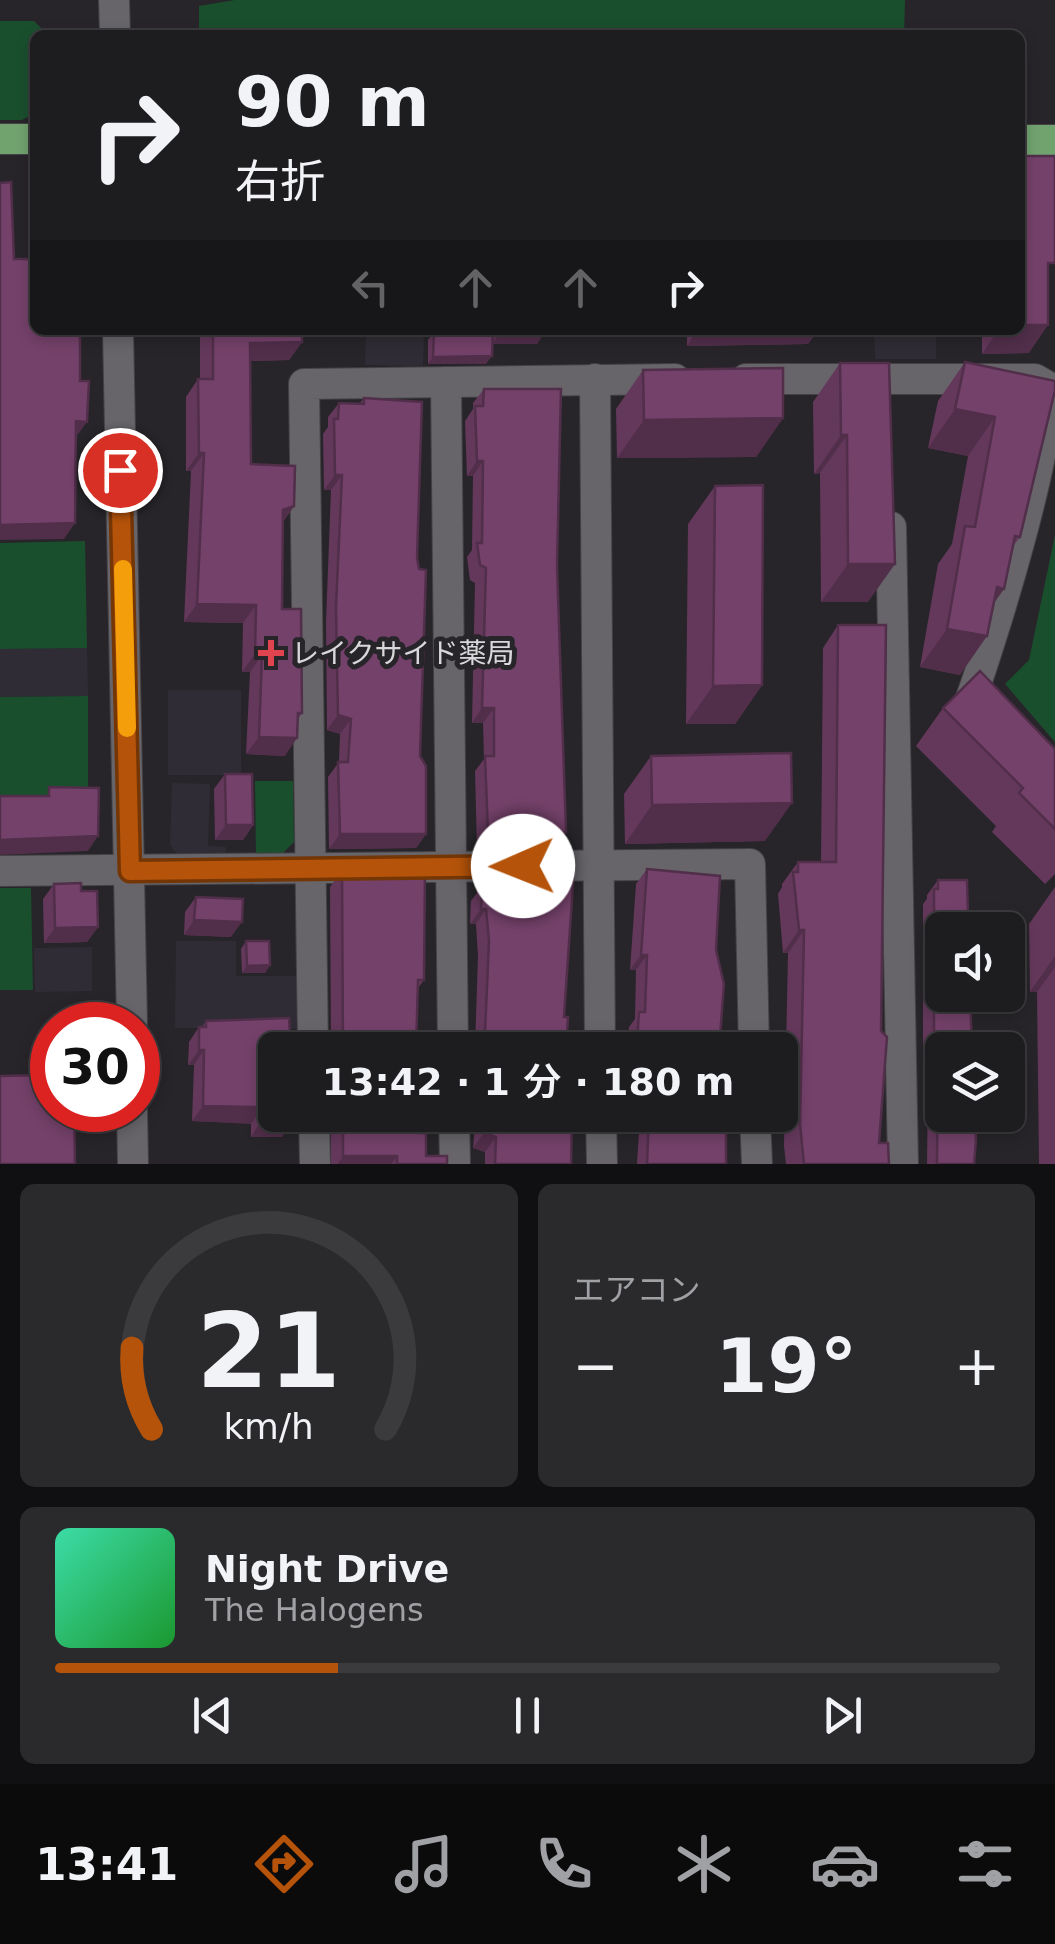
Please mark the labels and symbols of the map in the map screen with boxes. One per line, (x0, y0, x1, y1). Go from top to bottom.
pin (78, 428, 163, 513)
place label: レイクサイド薬局 (291, 637, 514, 670)
marker: レイクサイド薬局 (260, 642, 282, 664)
position arrow (471, 814, 575, 918)
speed limit sign: 30 (30, 1002, 160, 1132)

